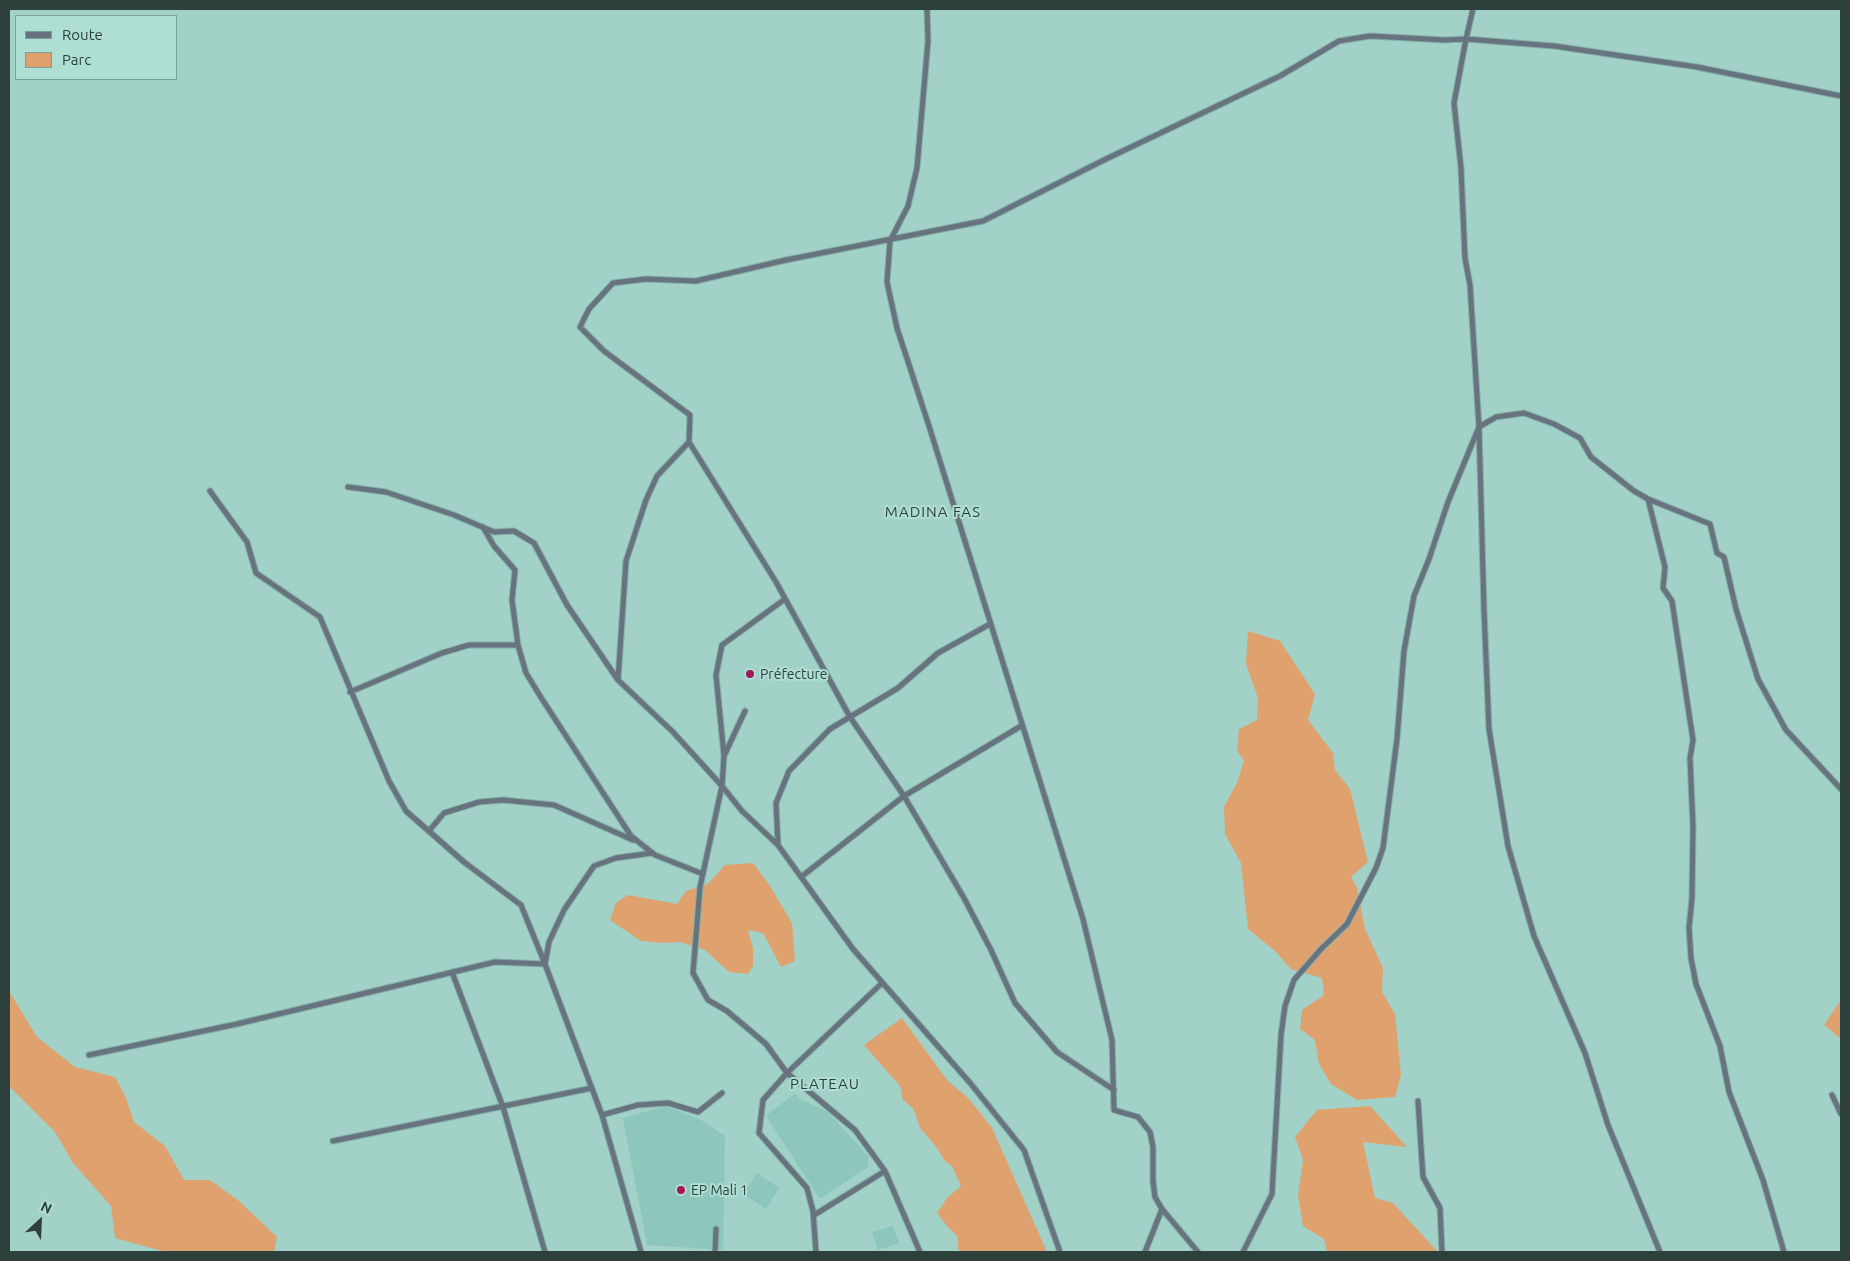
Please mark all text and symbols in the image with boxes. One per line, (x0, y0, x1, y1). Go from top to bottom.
legend (15, 15, 178, 80)
text: Route (62, 26, 103, 43)
text: Parc (62, 51, 91, 68)
district label: MADINA FAS (884, 503, 982, 521)
place label: Préfecture (760, 666, 827, 682)
marker: Préfecture (744, 668, 756, 680)
district label: PLATEAU (789, 1075, 861, 1093)
place label: EP Mali 1 (691, 1182, 748, 1198)
marker: EP Mali 1 (675, 1184, 687, 1196)
north arrow (15, 1196, 65, 1246)
text: N (38, 1198, 54, 1217)

